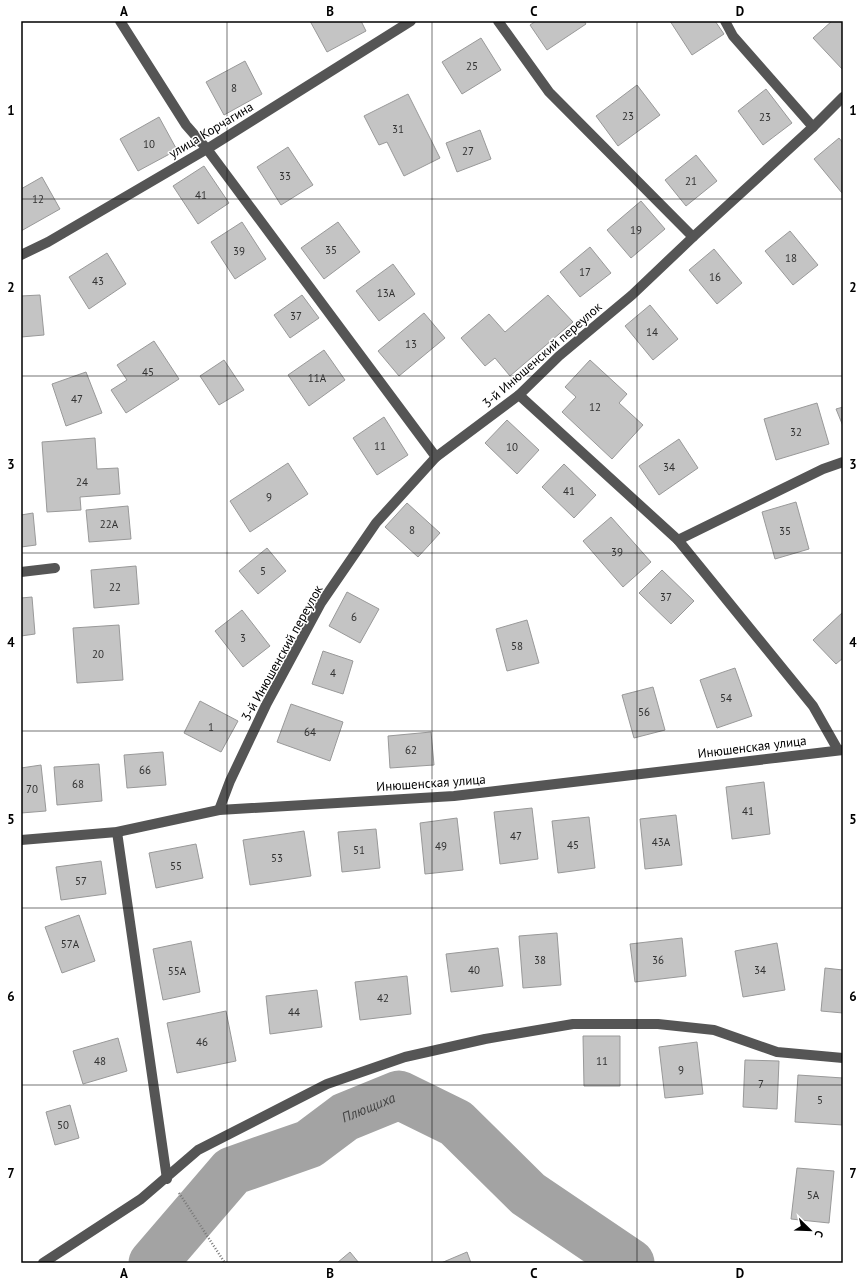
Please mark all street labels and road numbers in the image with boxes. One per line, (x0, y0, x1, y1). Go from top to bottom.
street label: улица Корчагина (166, 98, 256, 162)
street label: 3-й Инюшенский переулок (479, 298, 606, 412)
street label: 3-й Инюшенский переулок (237, 581, 327, 724)
street label: Инюшенская улица (697, 732, 807, 762)
street label: Инюшенская улица (376, 771, 486, 795)

